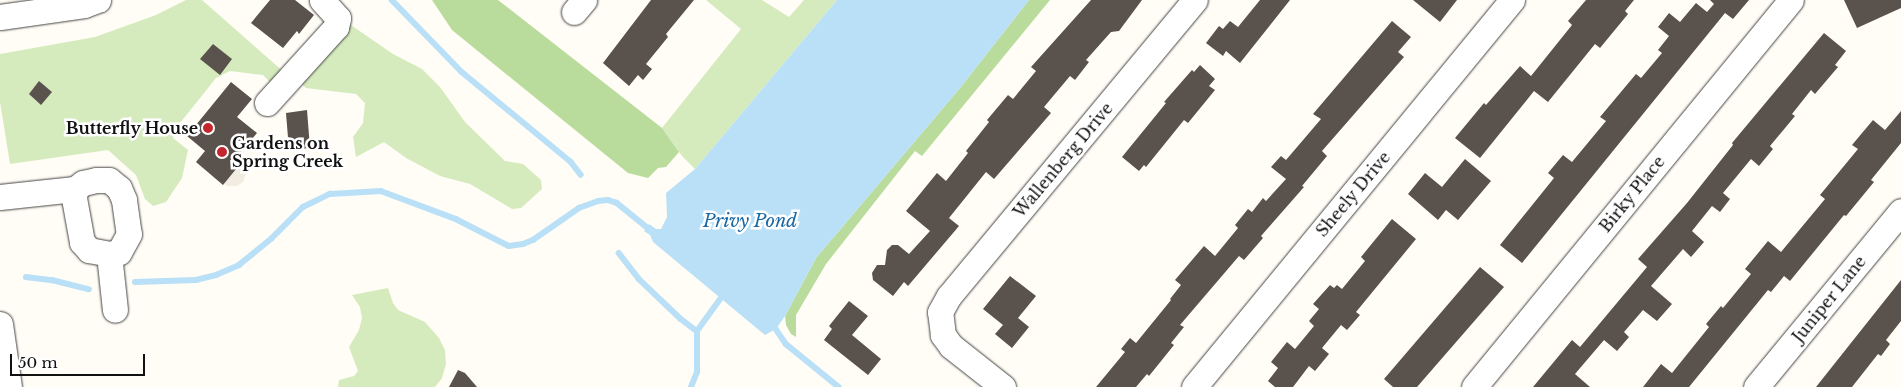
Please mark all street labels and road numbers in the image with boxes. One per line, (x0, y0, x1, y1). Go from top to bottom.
street label: Wallenberg Drive (1009, 99, 1117, 221)
street label: Sheely Drive (1312, 147, 1394, 241)
street label: Birky Place (1595, 152, 1669, 236)
street label: Juniper Lane (1788, 252, 1870, 346)

